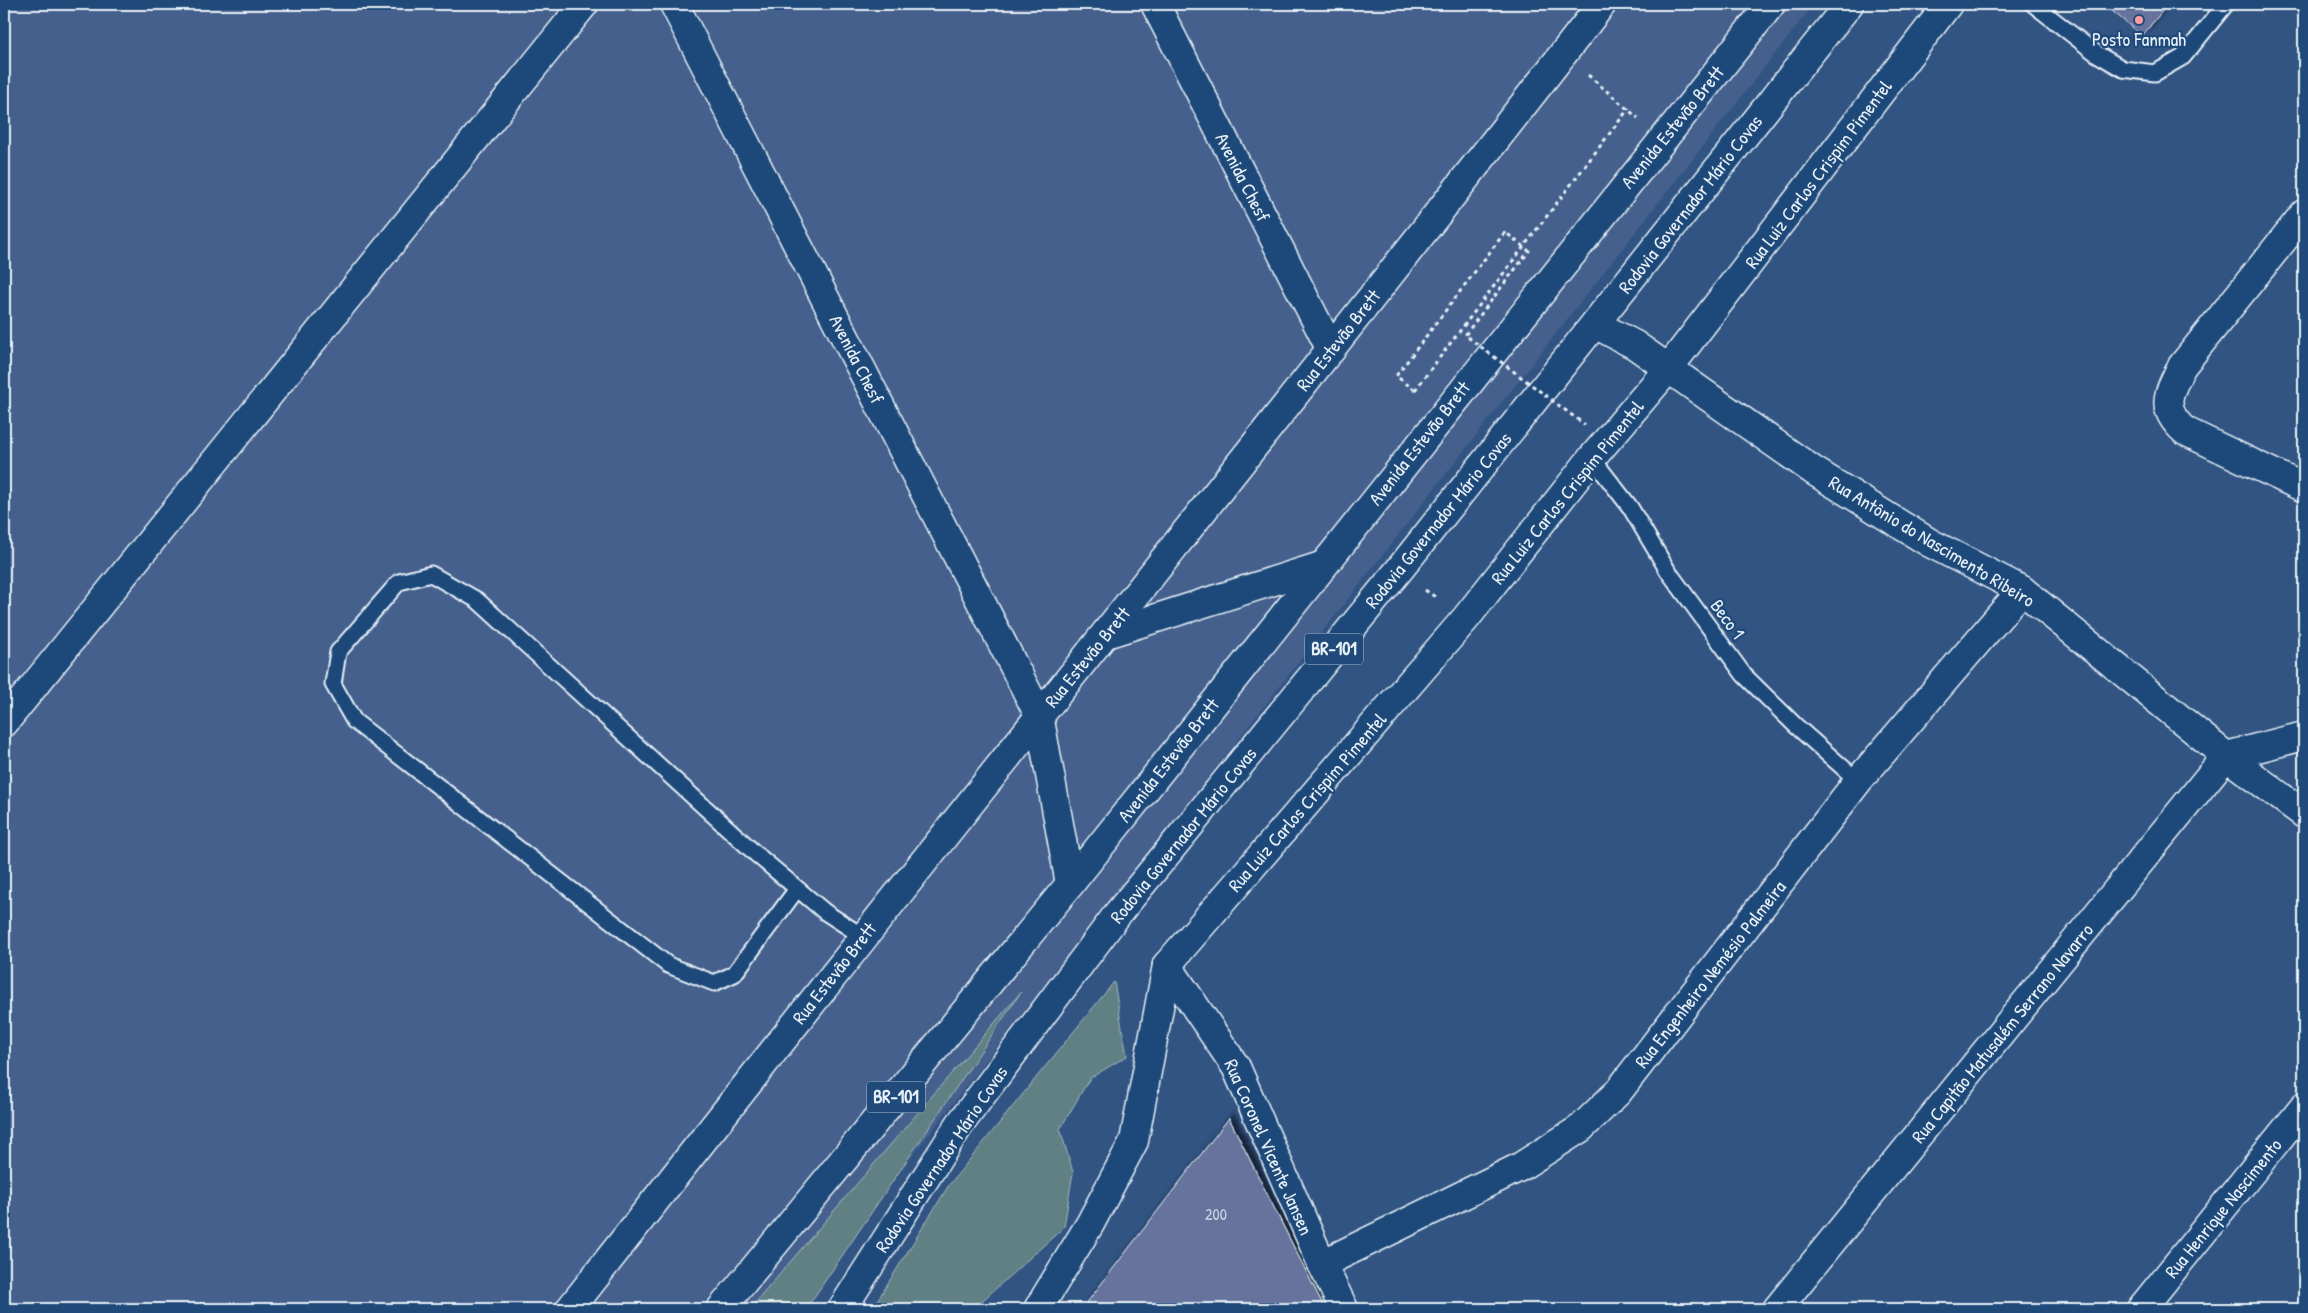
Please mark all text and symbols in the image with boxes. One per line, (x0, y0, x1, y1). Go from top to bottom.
marker: Posto Fanmah (2133, 14, 2145, 26)
place label: Posto Fanmah (2092, 26, 2186, 52)
street label: Avenida Estevāo Brett (1614, 60, 1730, 194)
street label: Rua Luiz Carlos Crispim Pimentel (1739, 74, 1898, 274)
street label: Rodovia Governador Mário Covas (1612, 109, 1768, 299)
street label: Avenida Chesf (1209, 128, 1277, 226)
street label: Rua Estevão Brett (1290, 283, 1386, 396)
street label: Avenida Chesf (823, 310, 891, 408)
street label: Avenida Estevāo Brett (1362, 375, 1476, 510)
street label: Rua Luiz Carlos Crispim Pimentel (1485, 394, 1650, 589)
street label: Rodovia Governador Mário Covas (1359, 426, 1517, 614)
street label: Rua Antônio do Nascimento Ribeiro (1824, 469, 2040, 613)
street label: Beco 1 (1705, 594, 1751, 644)
street label: Rua Estevão Brett (1038, 601, 1136, 713)
road number: BR-101 (1305, 634, 1363, 664)
street label: Avenida Estevāo Brett (1111, 692, 1225, 827)
street label: Rua Luiz Carlos Crispim Pimentel (1222, 706, 1393, 897)
street label: Rodovia Governador Mário Covas (1104, 741, 1262, 929)
street label: Rua Engenheiro Nemésio Palmeira (1628, 874, 1792, 1073)
street label: Rua Estevão Brett (786, 916, 882, 1029)
street label: Rua Capitão Matusalém Serrano Navarro (1905, 917, 2099, 1148)
street label: Rua Coronel Vicente Jansen (1218, 1055, 1320, 1239)
street label: Rodovia Governador Mário Covas (869, 1061, 1013, 1257)
road number: BR-101 (867, 1082, 925, 1112)
street label: Rua Henrique Nascimento (2159, 1132, 2288, 1283)
house number: 200 (1205, 1203, 1227, 1225)

